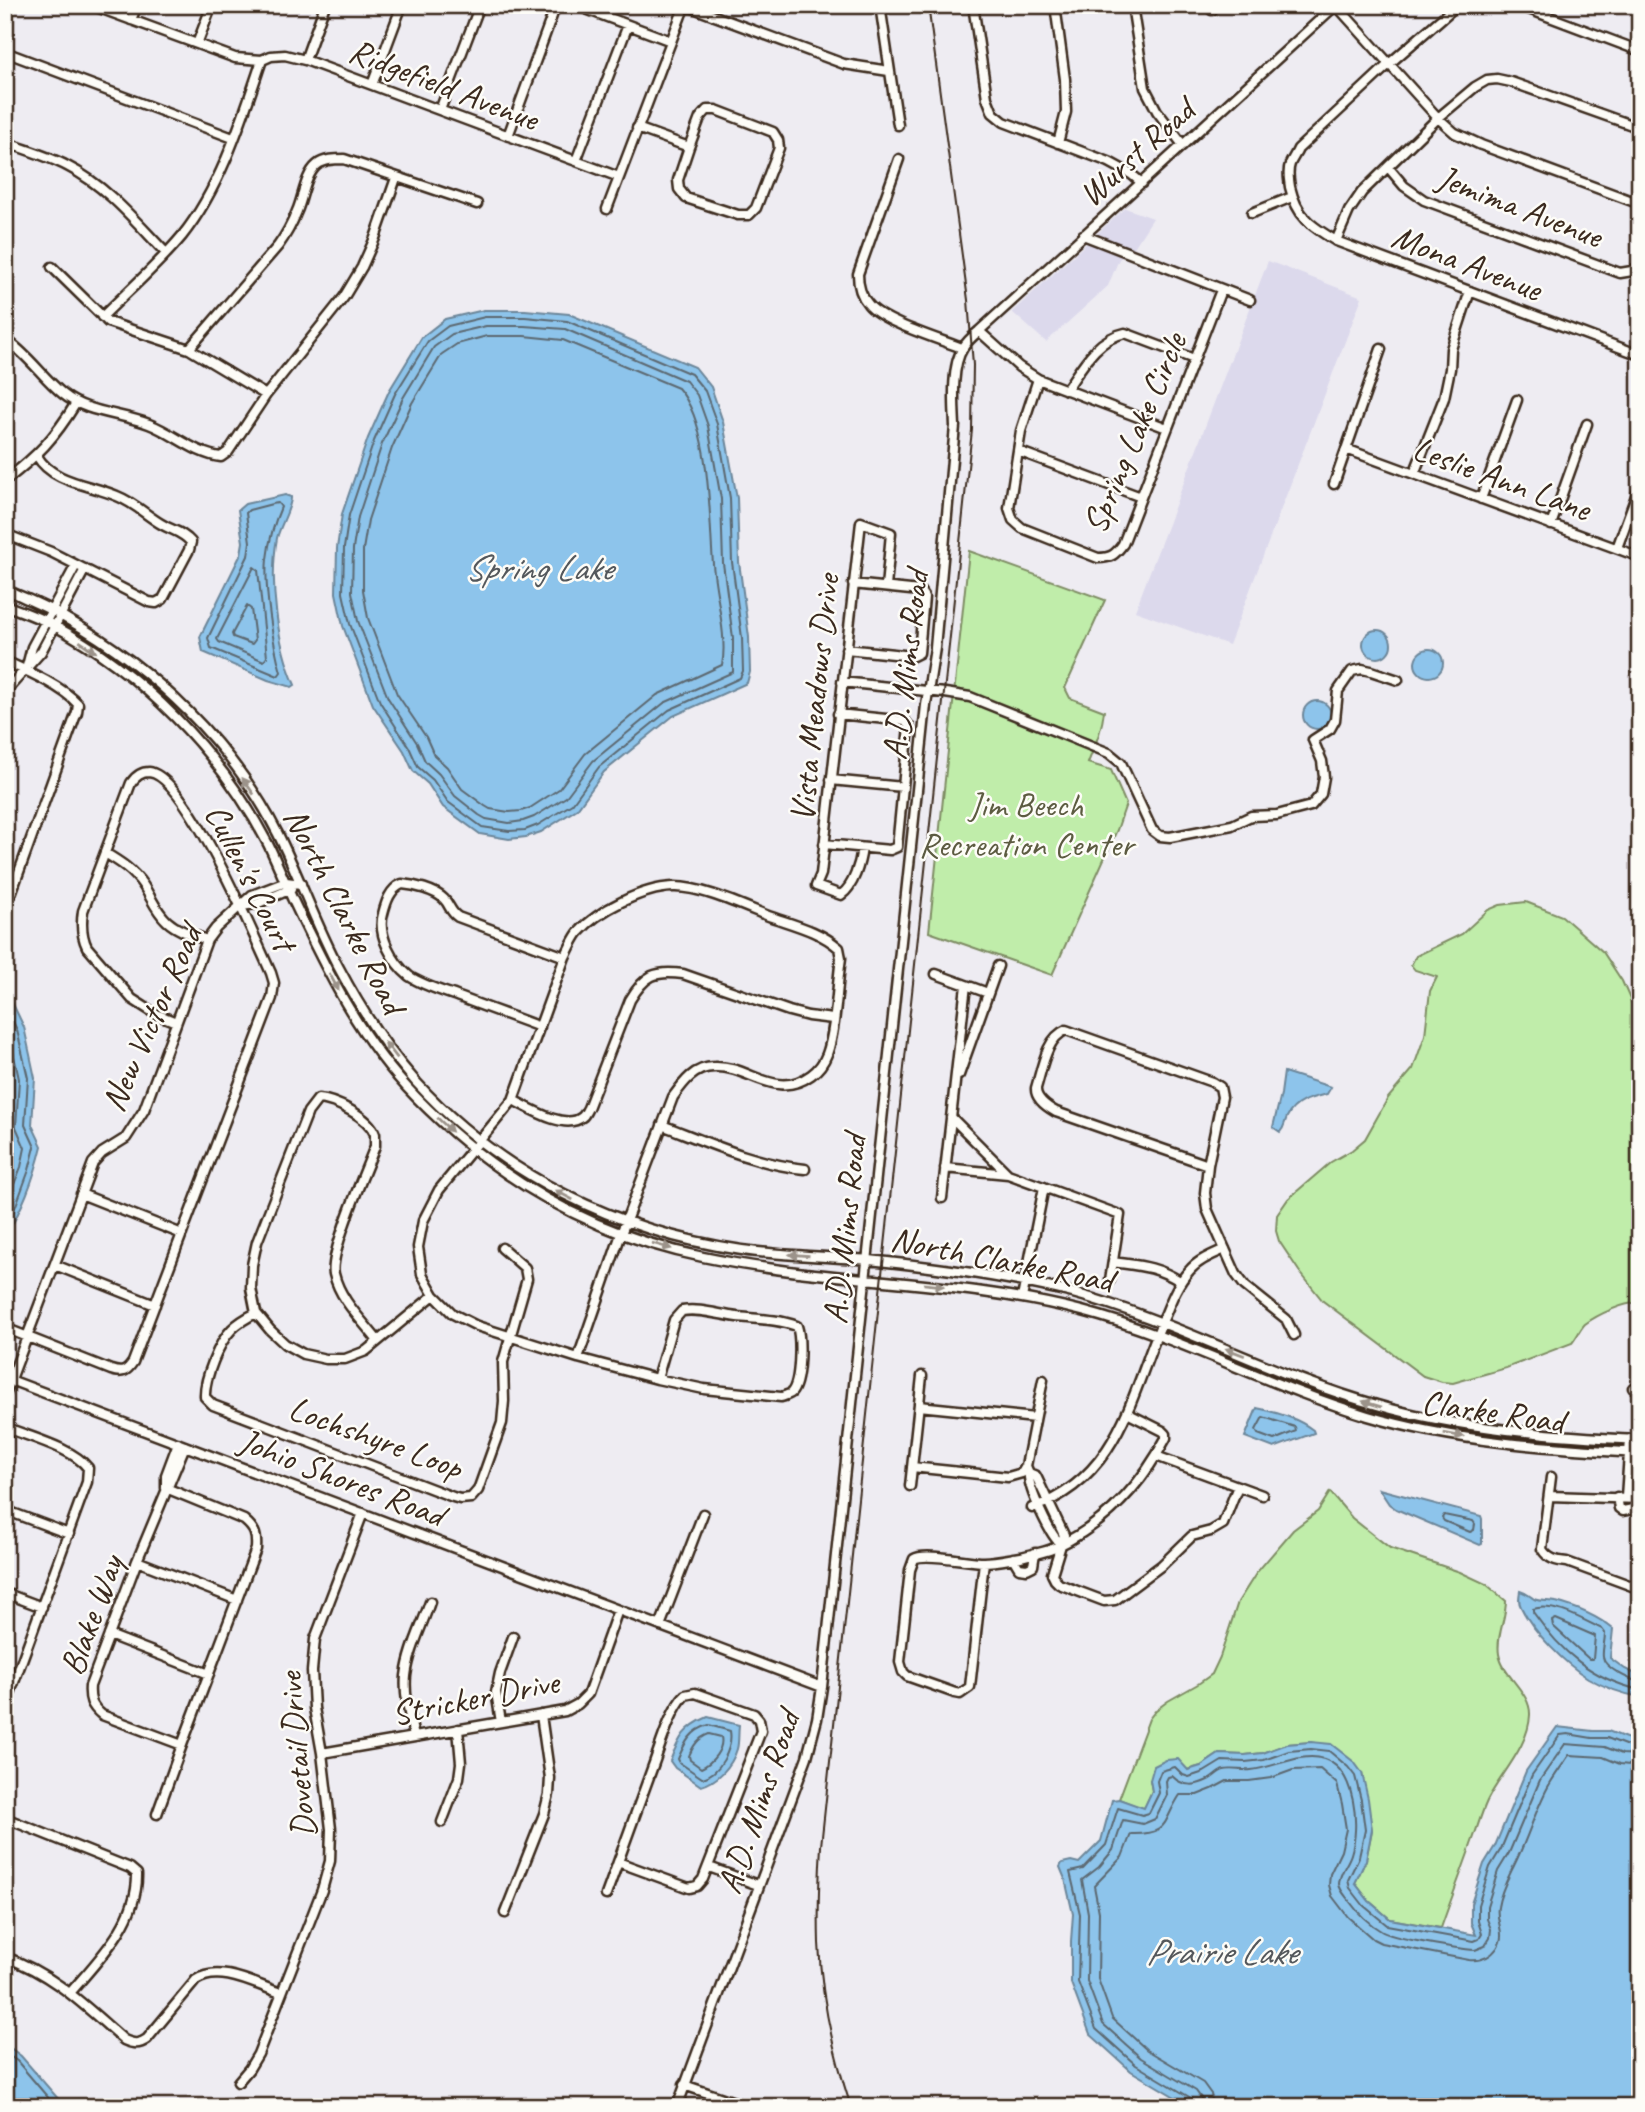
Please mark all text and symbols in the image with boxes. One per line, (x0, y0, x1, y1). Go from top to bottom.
street label: Ridgefield Avenue (343, 28, 547, 142)
street label: Wurst Road (1069, 85, 1208, 216)
street label: Jemima Avenue (1429, 154, 1611, 259)
street label: Mona Avenue (1386, 213, 1550, 312)
street label: Spring Lake Circle (1072, 324, 1198, 540)
street label: Leslie Ann Lane (1407, 426, 1599, 532)
water label: Spring Lake (464, 544, 617, 591)
street label: A.D. Mims Road (872, 563, 940, 762)
street label: Vista Meadows Drive (779, 570, 850, 824)
one-way arrow (78, 640, 97, 653)
one-way arrow (242, 777, 256, 795)
park label: Jim Beech Recreation Center (919, 782, 1137, 867)
street label: Cullen's Court (194, 796, 309, 962)
street label: North Clarke Road (273, 800, 418, 1025)
street label: New Victor Road (90, 913, 215, 1118)
one-way arrow (328, 972, 339, 992)
one-way arrow (384, 1041, 399, 1059)
one-way arrow (436, 1116, 453, 1132)
street label: A.D. Mims Road (812, 1127, 877, 1326)
one-way arrow (554, 1189, 574, 1200)
street label: North Clarke Road (887, 1216, 1122, 1304)
one-way arrow (652, 1242, 673, 1252)
one-way arrow (788, 1249, 810, 1260)
one-way arrow (923, 1280, 945, 1291)
one-way arrow (1225, 1346, 1246, 1357)
street label: Clarke Road (1419, 1379, 1572, 1444)
street label: Lochshyre Loop (283, 1385, 470, 1490)
one-way arrow (1362, 1398, 1383, 1408)
street label: Johio Shores Road (231, 1417, 456, 1539)
one-way arrow (1443, 1430, 1465, 1441)
street label: Blake Way (49, 1546, 135, 1681)
street label: Stricker Drive (388, 1659, 565, 1736)
street label: Dovetail Drive (267, 1668, 326, 1839)
street label: A.D. Mims Road (706, 1700, 812, 1899)
water label: Prairie Lake (1146, 1928, 1301, 1975)

